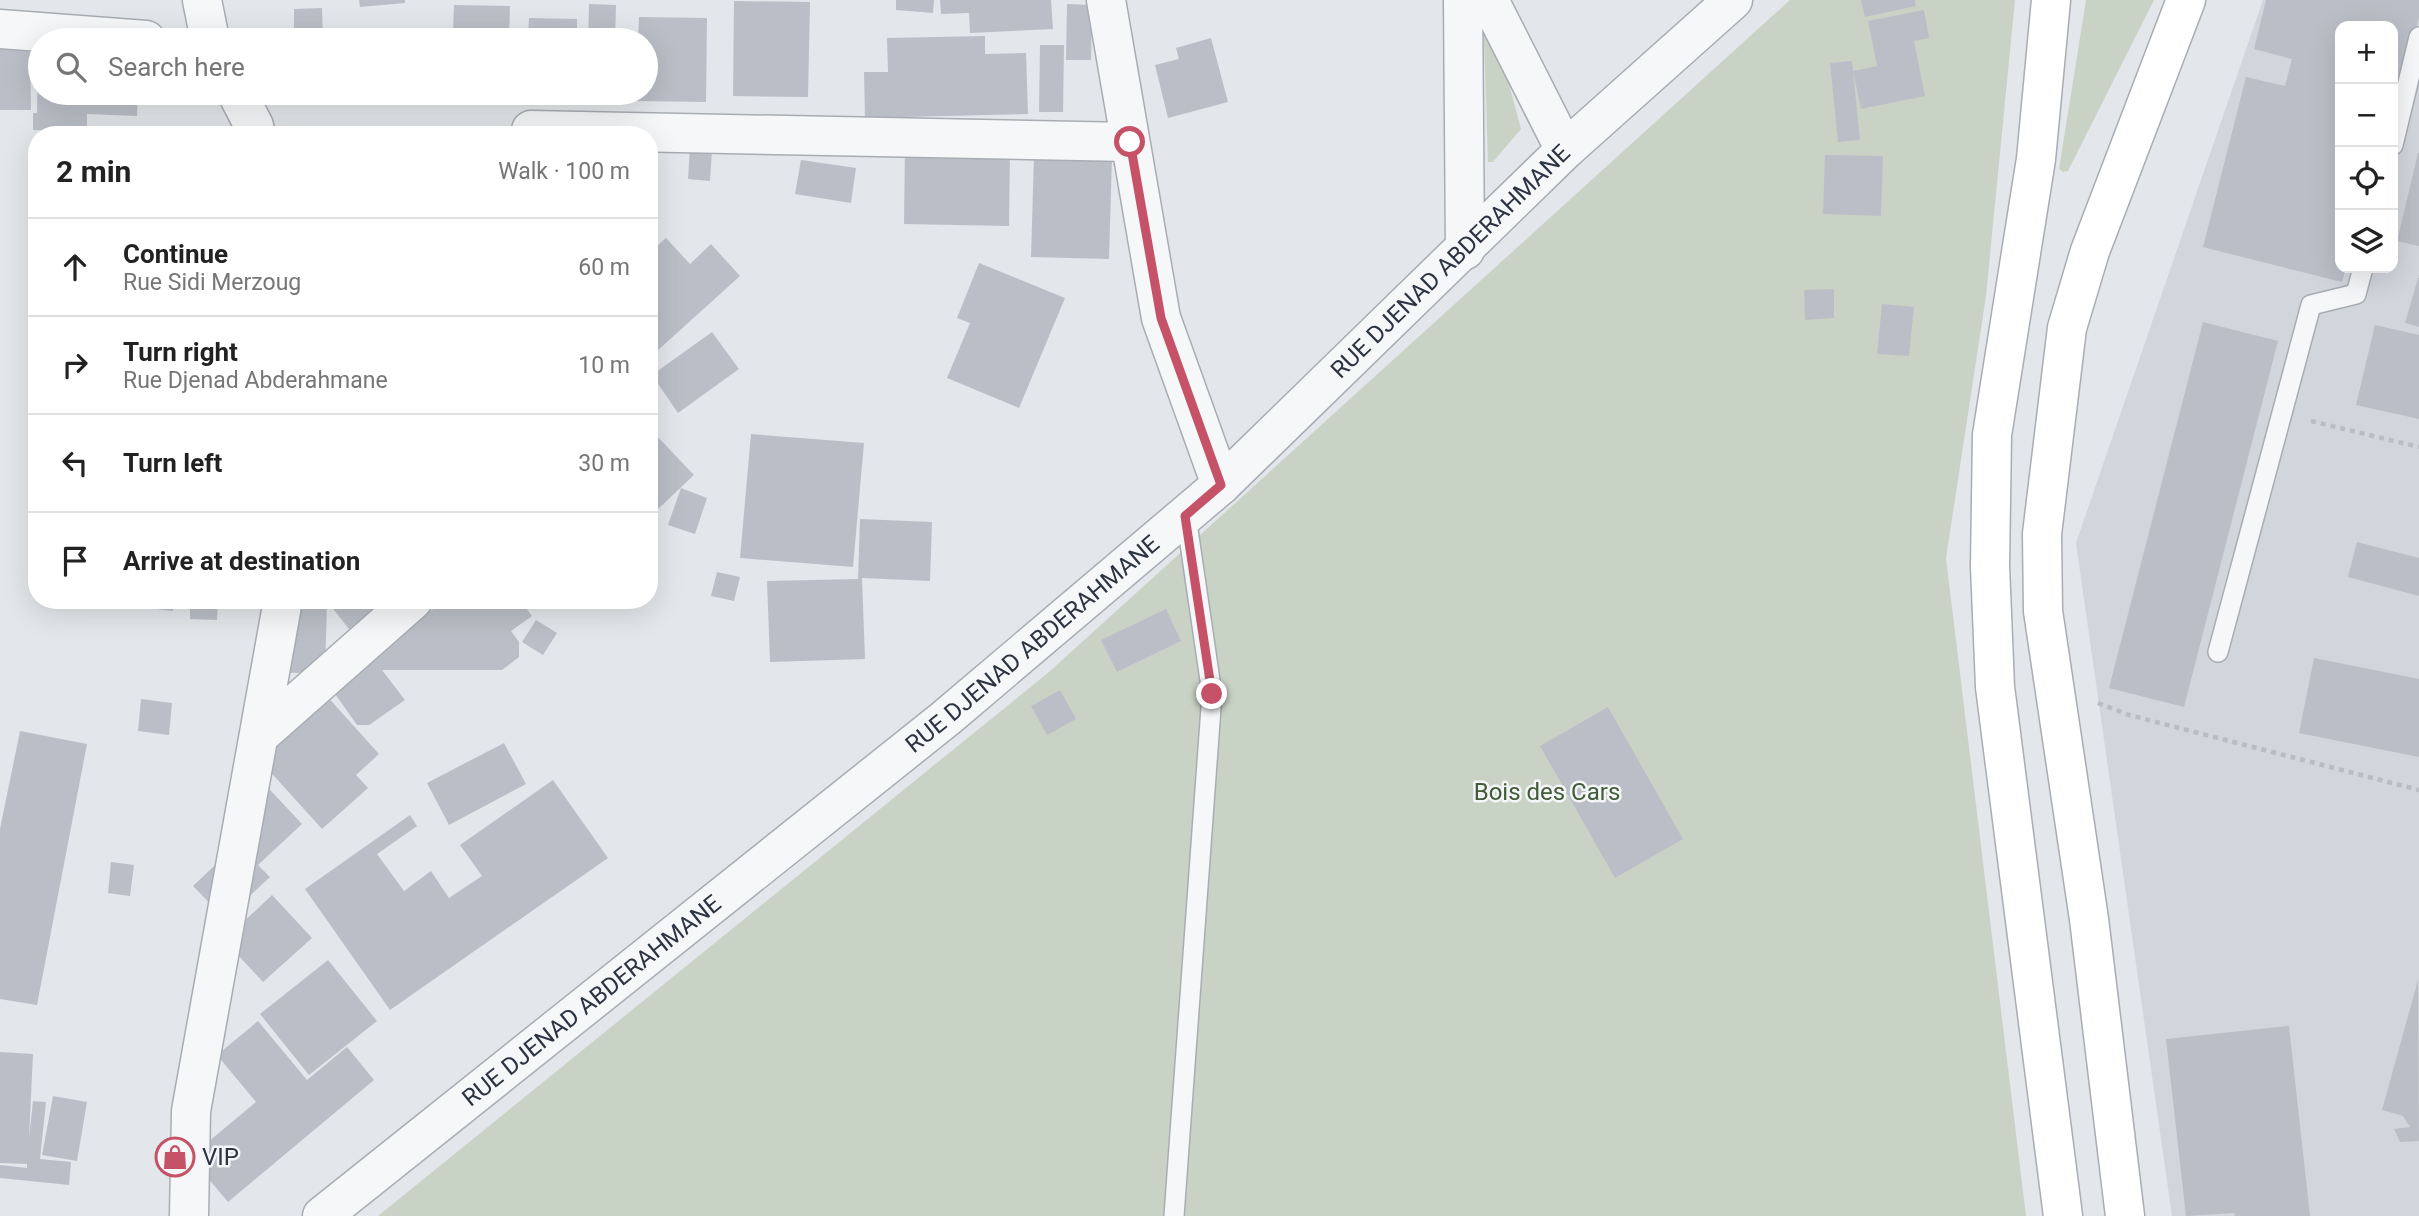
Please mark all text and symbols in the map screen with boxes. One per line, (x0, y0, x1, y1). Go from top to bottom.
map controls (2335, 21, 2398, 273)
button: + (2335, 21, 2398, 84)
search box (28, 28, 658, 105)
icon: search (52, 48, 90, 86)
text: Search here (108, 52, 245, 82)
button: − (2335, 84, 2398, 147)
route start (1114, 126, 1145, 157)
street label: RUE DJENAD ABDERAHMANE (1325, 139, 1576, 384)
button: locate (2335, 147, 2398, 210)
text: 2 min (56, 154, 131, 189)
text: Walk · 100 m (498, 158, 630, 185)
button: layers (2335, 210, 2398, 273)
text: Continue (123, 239, 228, 269)
icon: ahead (56, 248, 94, 286)
text: 60 m (578, 254, 630, 281)
text: Rue Sidi Merzoug (123, 269, 301, 296)
text: Turn right (123, 337, 238, 367)
icon: right (56, 346, 94, 384)
text: 10 m (578, 352, 630, 379)
text: Rue Djenad Abderahmane (123, 367, 388, 394)
icon: left (56, 444, 94, 482)
text: Turn left (123, 448, 222, 478)
text: 30 m (578, 450, 630, 477)
street label: RUE DJENAD ABDERAHMANE (900, 530, 1165, 759)
icon: arrive (56, 542, 94, 580)
text: Arrive at destination (123, 546, 360, 576)
route end (1196, 678, 1227, 709)
park label: Bois des Cars (1474, 778, 1620, 806)
street label: RUE DJENAD ABDERAHMANE (457, 889, 726, 1112)
shop icon: VIP (154, 1136, 196, 1178)
place label: VIP (202, 1143, 239, 1171)

